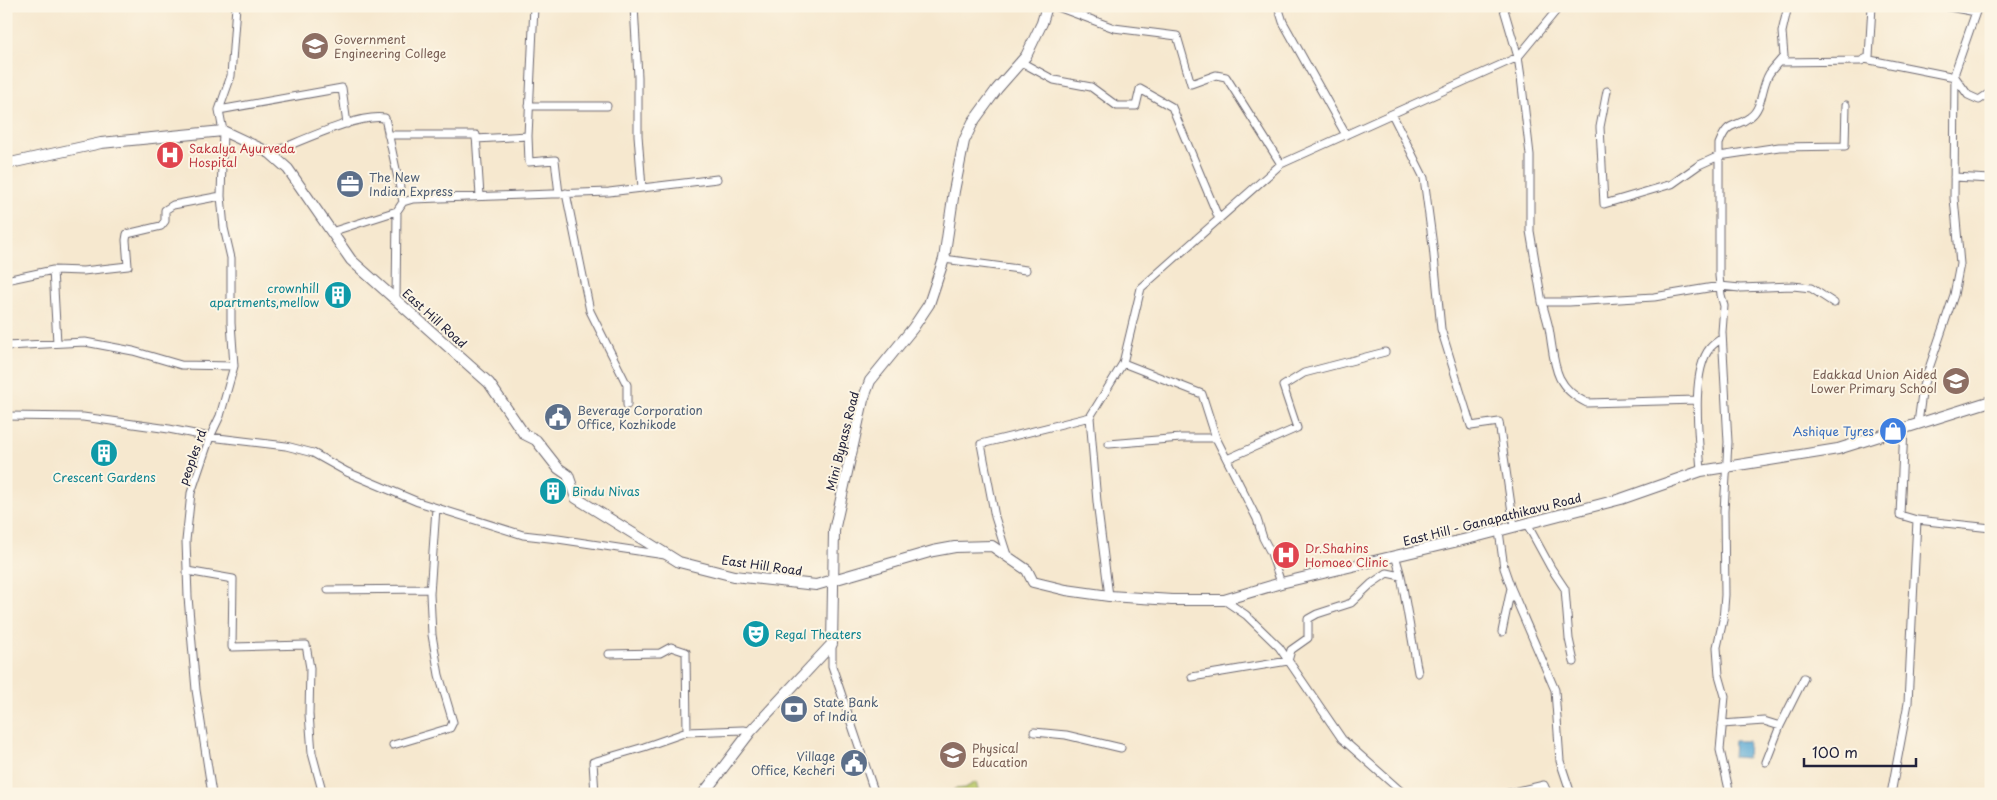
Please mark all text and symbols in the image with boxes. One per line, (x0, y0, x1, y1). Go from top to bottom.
place label: Government Engineering College (334, 30, 447, 62)
school or university icon: Government Engineering College (300, 31, 330, 61)
place label: Sakalya Ayurveda Hospital (189, 139, 295, 171)
hospital icon: Sakalya Ayurveda Hospital (155, 140, 185, 170)
place label: The New Indian Express (369, 168, 453, 200)
office icon: The New Indian Express (335, 169, 365, 199)
place label: crownhill apartments,mellow (210, 279, 320, 311)
building icon: crownhill apartments,mellow (323, 280, 353, 310)
street label: East Hill Road (399, 284, 471, 352)
place label: Edakkad Union Aided Lower Primary School (1811, 365, 1938, 397)
school or university icon: Edakkad Union Aided Lower Primary School (1941, 366, 1971, 396)
street label: Mini Bypass Road (821, 389, 863, 493)
place label: Beverage Corporation Office, Kozhikode (577, 401, 703, 433)
public building icon: Beverage Corporation Office, Kozhikode (543, 402, 573, 432)
shop icon: Ashique Tyres (1878, 416, 1908, 446)
place label: Ashique Tyres (1793, 422, 1875, 440)
street label: peoples rd (174, 426, 211, 487)
building icon: Crescent Gardens (89, 438, 119, 468)
place label: Crescent Gardens (52, 468, 156, 486)
building icon: Bindu Nivas (538, 476, 568, 506)
place label: Bindu Nivas (572, 482, 640, 500)
street label: East Hill - Ganapathikavu Road (1401, 488, 1583, 550)
place label: Dr.Shahins Homoeo Clinic (1305, 539, 1388, 571)
hospital icon: Dr.Shahins Homoeo Clinic (1271, 540, 1301, 570)
street label: East Hill Road (721, 550, 804, 580)
theatre icon: Regal Theaters (741, 619, 771, 649)
place label: Regal Theaters (775, 625, 862, 643)
place label: State Bank of India (813, 693, 878, 725)
bank icon: State Bank of India (779, 694, 809, 724)
scale bar (1804, 735, 1917, 767)
place label: Physical Education (972, 739, 1028, 771)
school or university icon: Physical Education (938, 740, 968, 770)
text: 100 m (1812, 740, 1858, 763)
place label: Village Office, Kecheri (751, 747, 835, 779)
public building icon: Village Office, Kecheri (839, 748, 869, 778)

